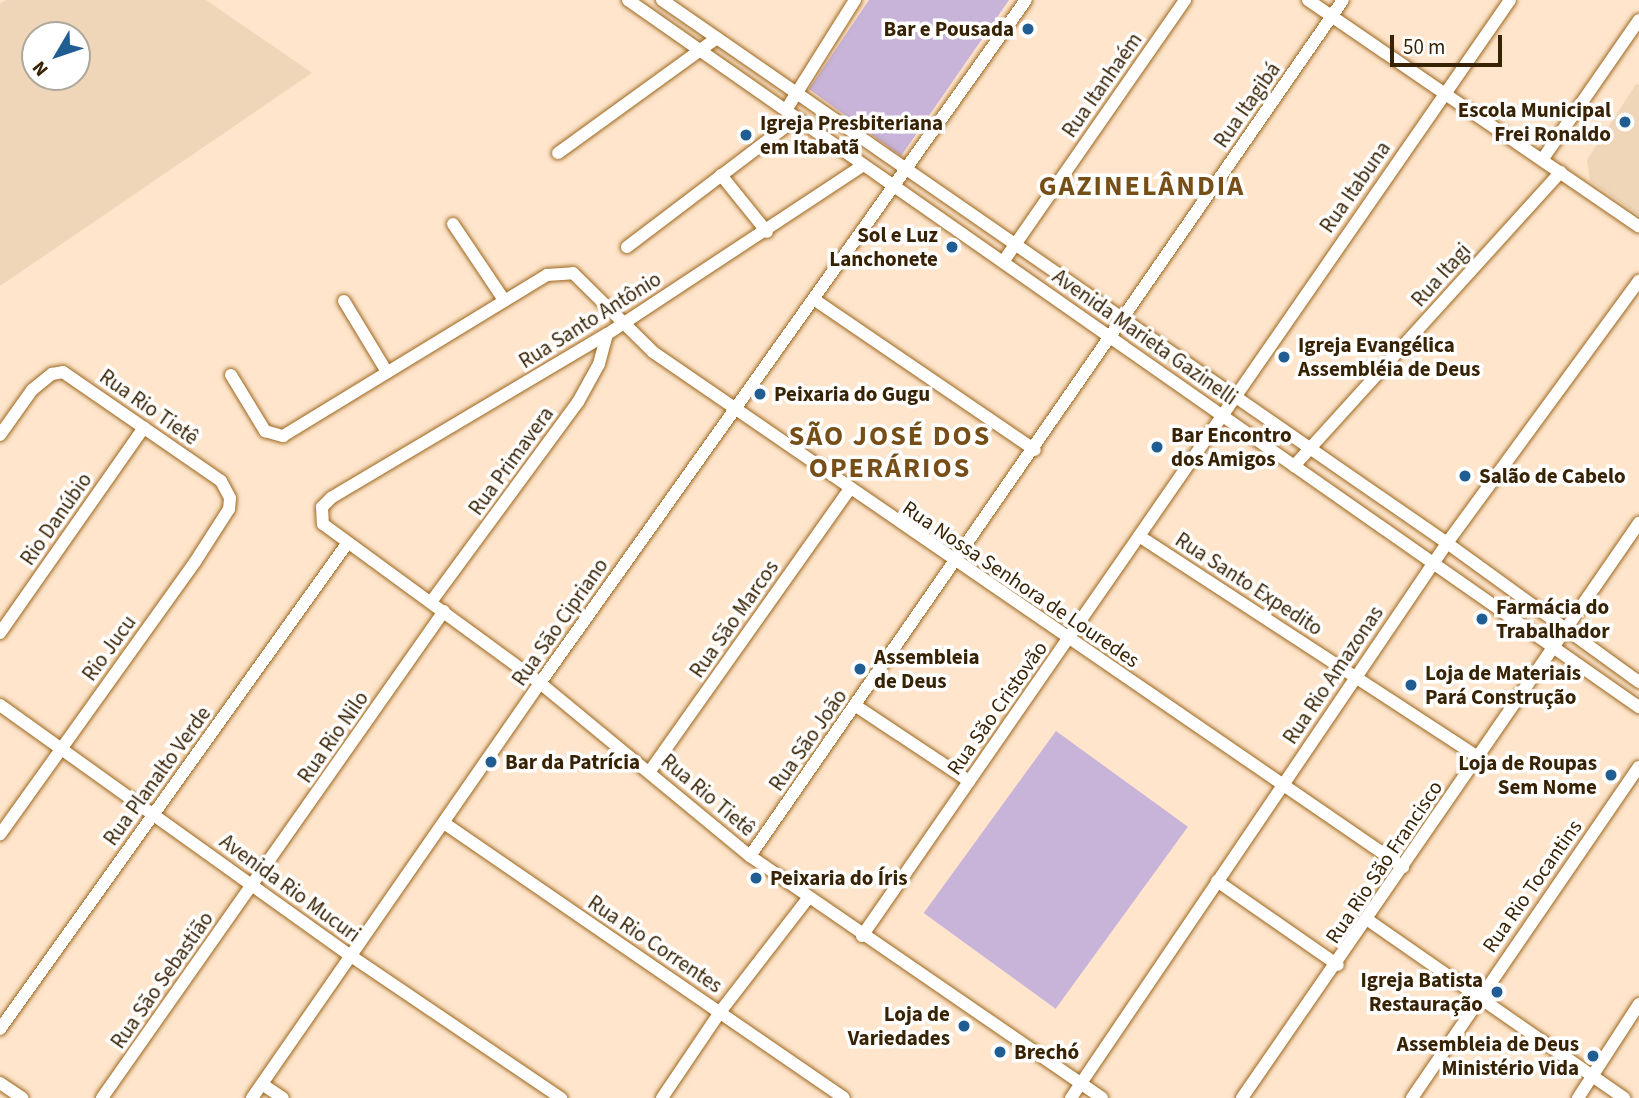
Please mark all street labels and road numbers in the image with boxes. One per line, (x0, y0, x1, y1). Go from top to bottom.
street label: Rua Itanhaém (1057, 28, 1147, 142)
street label: Rua Itagibá (1208, 57, 1286, 153)
street label: Rua Itabuna (1314, 136, 1396, 238)
street label: Rua Itagi (1406, 238, 1476, 312)
street label: Avenida Marieta Gazinelli (1048, 264, 1242, 410)
street label: Rua Santo Antônio (514, 266, 666, 374)
street label: Rua Rio Tietê (95, 364, 203, 450)
street label: Rua Primavera (463, 402, 559, 520)
street label: Rio Danúbio (15, 468, 97, 570)
street label: Rua Nossa Senhora de Louredes (898, 495, 1144, 673)
street label: Rua Santo Expedito (1171, 527, 1327, 641)
street label: Rua São Cipriano (507, 553, 613, 691)
street label: Rua São Marcos (684, 555, 784, 683)
street label: Rua Rio Amazonas (1277, 601, 1389, 749)
street label: Rio Jucu (77, 610, 141, 686)
street label: Rua São Cristovão (941, 636, 1053, 780)
street label: Rua São João (764, 684, 852, 796)
street label: Rua Rio Nilo (292, 686, 374, 788)
street label: Rua Planalto Verde (98, 701, 216, 851)
street label: Rua Rio Tietê (656, 748, 760, 842)
street label: Rua Rio São Francisco (1320, 776, 1448, 948)
street label: Rua Rio Tocantins (1477, 815, 1587, 957)
street label: Avenida Rio Mucuri (215, 829, 365, 947)
street label: Rua Rio Correntes (583, 890, 727, 998)
street label: Rua São Sebastião (105, 907, 219, 1053)

